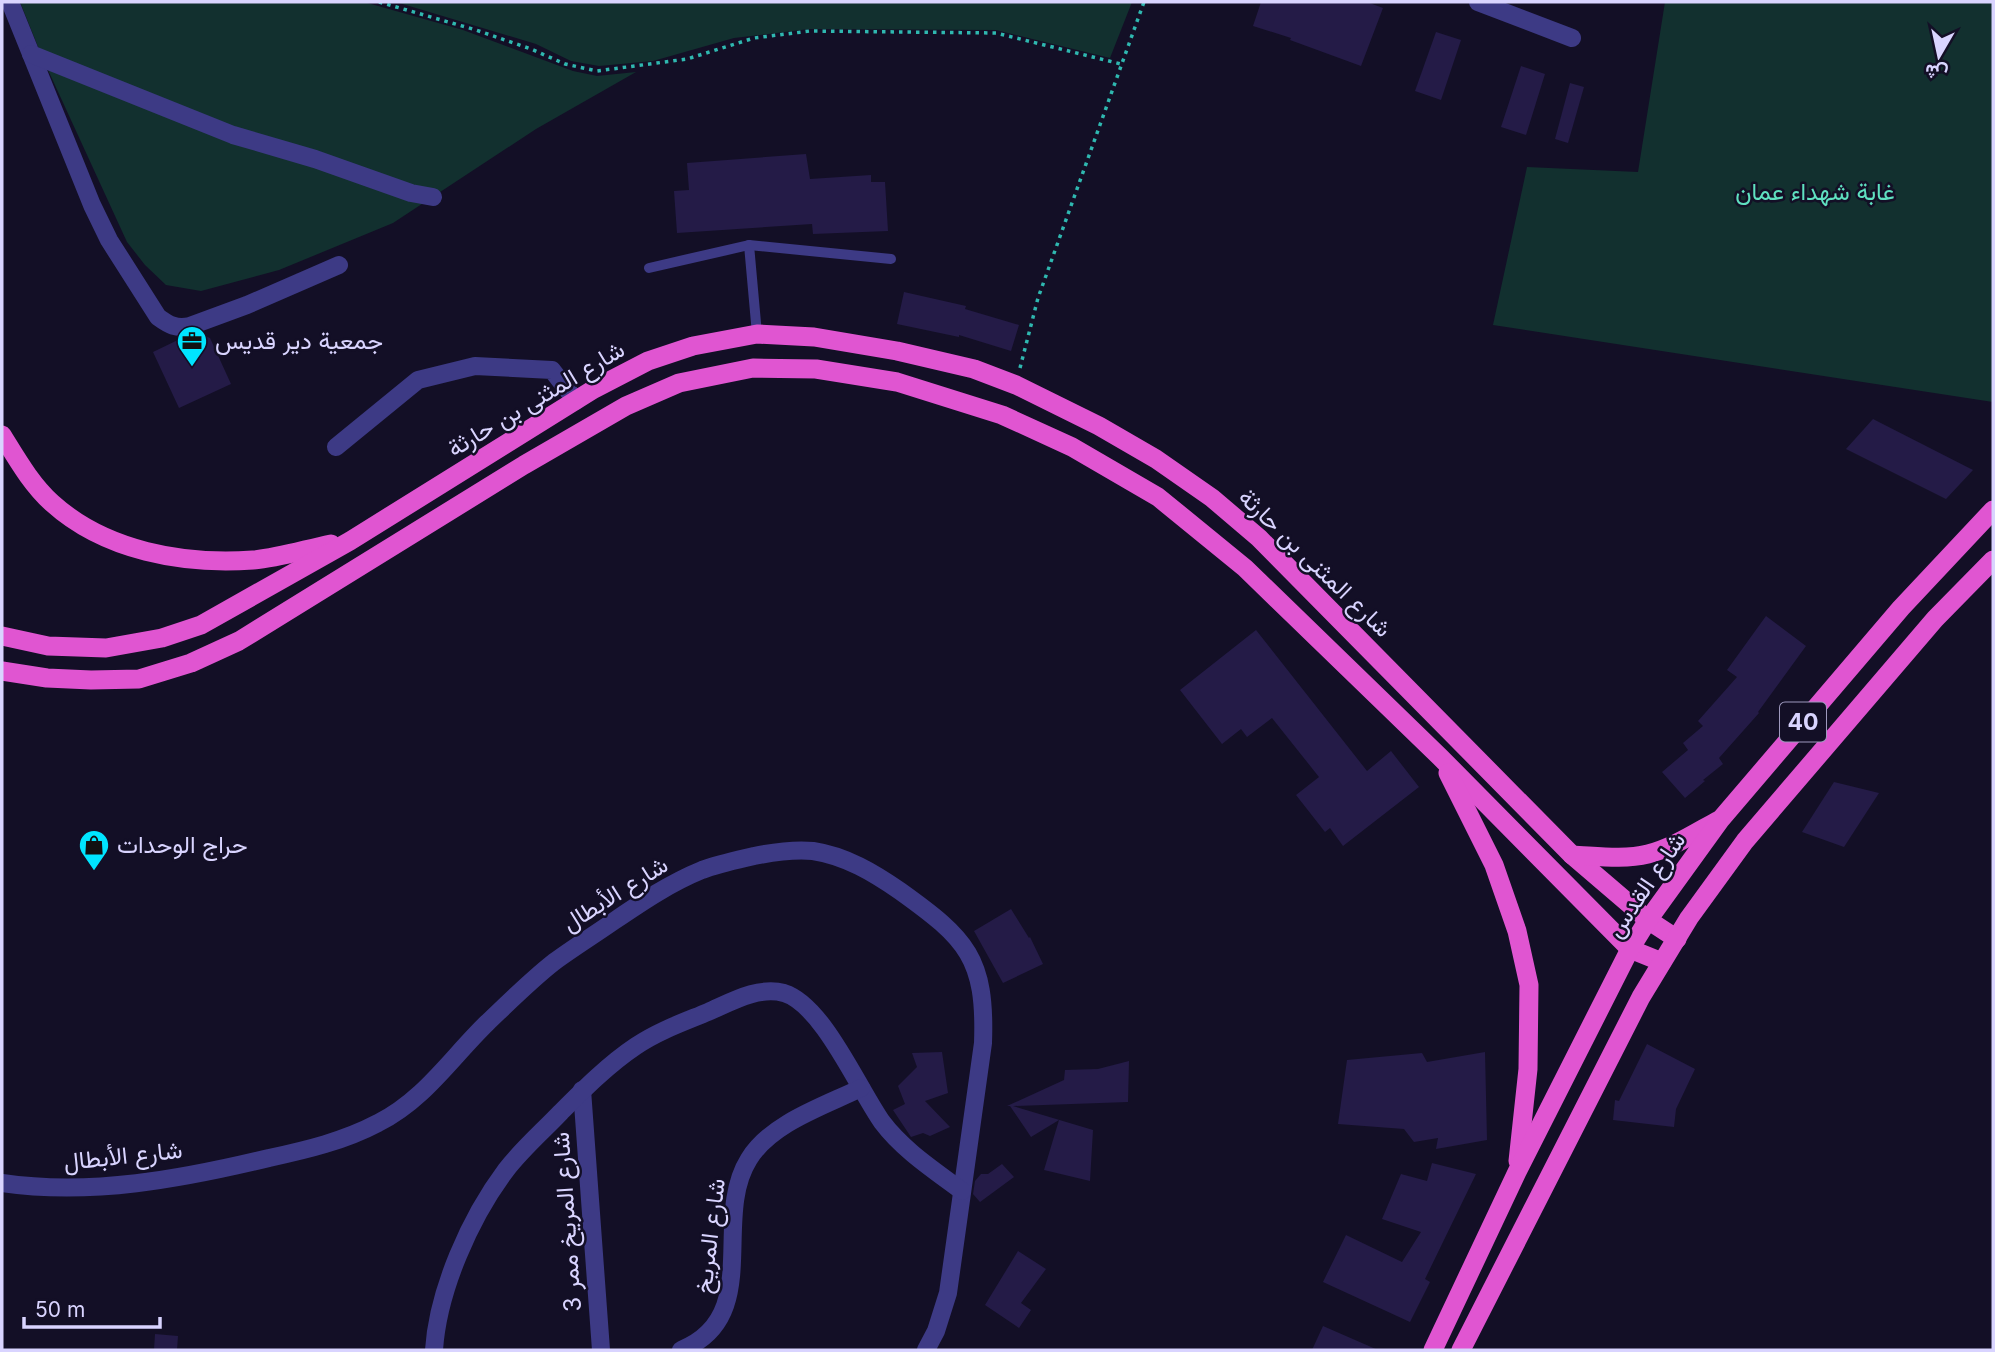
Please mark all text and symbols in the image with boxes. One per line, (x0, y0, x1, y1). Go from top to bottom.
north arrow (1904, 21, 1974, 91)
text: ش (1923, 59, 1949, 85)
park label: غابة شهداء عمان (1735, 177, 1895, 207)
office icon: جمعية دير قديس (175, 324, 209, 368)
place label: جمعية دير قديس (215, 326, 383, 356)
street label: شارع المثنى بن حارثة (442, 334, 631, 465)
street label: شارع المثنى بن حارثة (1231, 482, 1398, 644)
road number: 40 (1780, 702, 1826, 742)
street label: شارع القدس (1600, 827, 1693, 944)
shop icon: حراج الوحدات (77, 828, 111, 872)
place label: حراج الوحدات (117, 830, 248, 861)
street label: شارع الأبطال (557, 850, 674, 939)
street label: شارع المريخ ممر 3 (546, 1131, 590, 1313)
street label: شارع الأبطال (62, 1135, 184, 1178)
street label: شارع المريخ (688, 1177, 734, 1296)
scale bar (24, 1286, 161, 1330)
text: 50 m (35, 1297, 85, 1322)

